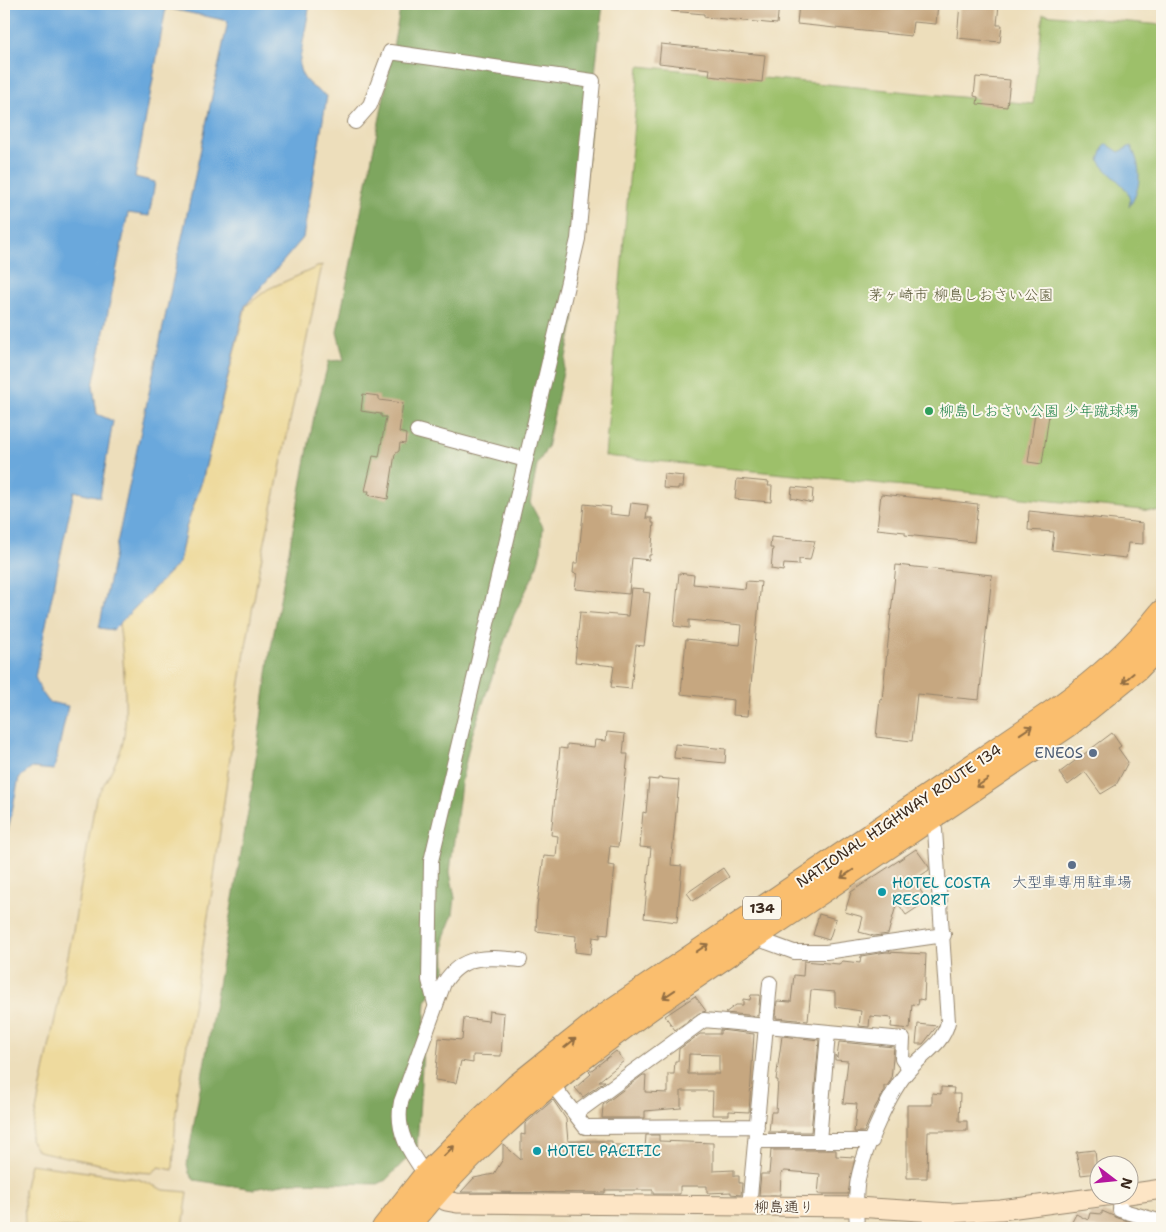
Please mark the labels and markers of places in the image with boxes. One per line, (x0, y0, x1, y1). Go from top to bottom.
place label: 柳島しおさい公園 少年蹴球場 (939, 401, 1139, 421)
marker: 柳島しおさい公園 少年蹴球場 (923, 405, 935, 417)
place label: ENEOS (1035, 743, 1083, 763)
marker: ENEOS (1087, 747, 1099, 759)
marker: 大型車専用駐車場 (1066, 859, 1078, 871)
place label: 大型車専用駐車場 (1012, 872, 1132, 892)
place label: HOTEL COSTA RESORT (892, 873, 991, 910)
marker: HOTEL COSTA RESORT (876, 886, 888, 898)
place label: HOTEL PACIFIC (547, 1141, 661, 1161)
marker: HOTEL PACIFIC (531, 1145, 543, 1157)

